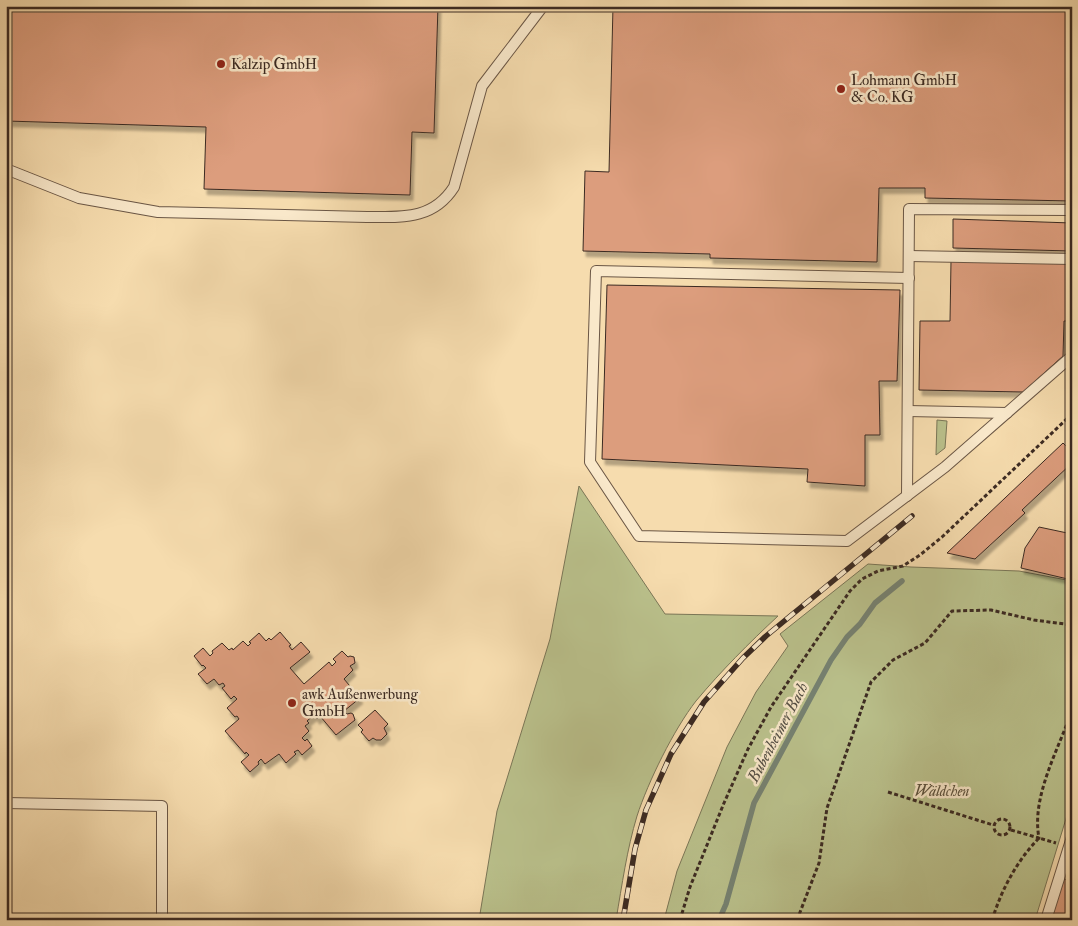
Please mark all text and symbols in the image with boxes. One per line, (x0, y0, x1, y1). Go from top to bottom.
place label: Kalzip GmbH (231, 55, 317, 75)
marker: Kalzip GmbH (215, 58, 227, 70)
place label: Lohmann GmbH & Co. KG (851, 71, 957, 107)
marker: Lohmann GmbH & Co. KG (835, 83, 847, 95)
water label: Bubenheimer Bach (743, 679, 813, 787)
place label: awk Außenwerbung GmbH (302, 685, 419, 721)
marker: awk Außenwerbung GmbH (286, 697, 298, 709)
park label: Wäldchen (915, 782, 969, 801)

